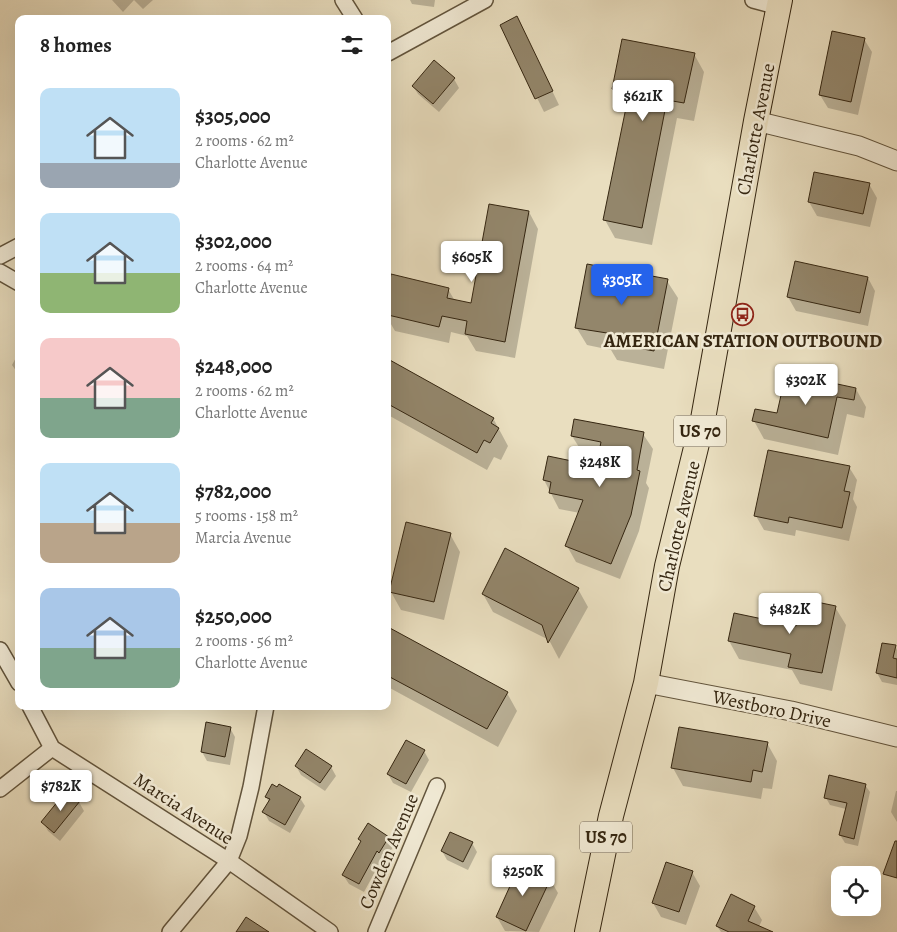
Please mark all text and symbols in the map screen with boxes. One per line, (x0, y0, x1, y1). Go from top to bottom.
text: 8 homes (40, 31, 112, 59)
icon: filters (338, 31, 366, 59)
street label: Charlotte Avenue (730, 61, 781, 197)
pin: $621K (608, 80, 678, 122)
text: $621K (624, 85, 662, 107)
text: $305,000 (195, 102, 271, 130)
icon: home (80, 108, 140, 168)
text: 2 rooms · 62 m² (195, 130, 294, 152)
text: Charlotte Avenue (195, 152, 308, 174)
text: $302,000 (195, 227, 272, 255)
icon: home (80, 233, 140, 293)
pin: $605K (437, 240, 507, 283)
text: $605K (452, 246, 492, 268)
text: 2 rooms · 64 m² (195, 255, 293, 277)
pin: $305K (587, 264, 657, 306)
text: $305K (602, 269, 642, 291)
text: Charlotte Avenue (195, 277, 308, 299)
bus stop icon: AMERICAN STATION OUTBOUND (731, 302, 755, 326)
place label: AMERICAN STATION OUTBOUND (603, 328, 882, 354)
text: $248,000 (195, 352, 272, 380)
icon: home (80, 358, 140, 418)
pin: $302K (771, 364, 841, 406)
text: $302K (786, 369, 826, 391)
text: 2 rooms · 62 m² (195, 380, 294, 402)
text: Charlotte Avenue (195, 402, 308, 424)
road number: US 70 (674, 416, 726, 446)
pin: $248K (565, 446, 635, 488)
text: $248K (580, 451, 620, 473)
street label: Charlotte Avenue (651, 458, 707, 594)
text: $782,000 (195, 477, 271, 505)
icon: home (80, 483, 140, 543)
text: 5 rooms · 158 m² (195, 505, 298, 527)
text: Marcia Avenue (195, 527, 291, 549)
pin: $482K (755, 592, 825, 635)
text: $482K (770, 598, 810, 620)
text: $250,000 (195, 602, 272, 630)
icon: home (80, 608, 140, 668)
text: 2 rooms · 56 m² (195, 630, 293, 652)
text: Charlotte Avenue (195, 652, 308, 674)
street label: Westboro Drive (709, 683, 834, 734)
street label: Marcia Avenue (128, 767, 239, 851)
pin: $782K (26, 770, 96, 812)
text: $782K (41, 775, 81, 797)
street label: Cowden Avenue (353, 790, 425, 913)
road number: US 70 (580, 822, 632, 852)
pin: $250K (488, 854, 558, 897)
text: $250K (503, 860, 543, 882)
map controls (831, 866, 881, 916)
button: locate (831, 866, 881, 916)

